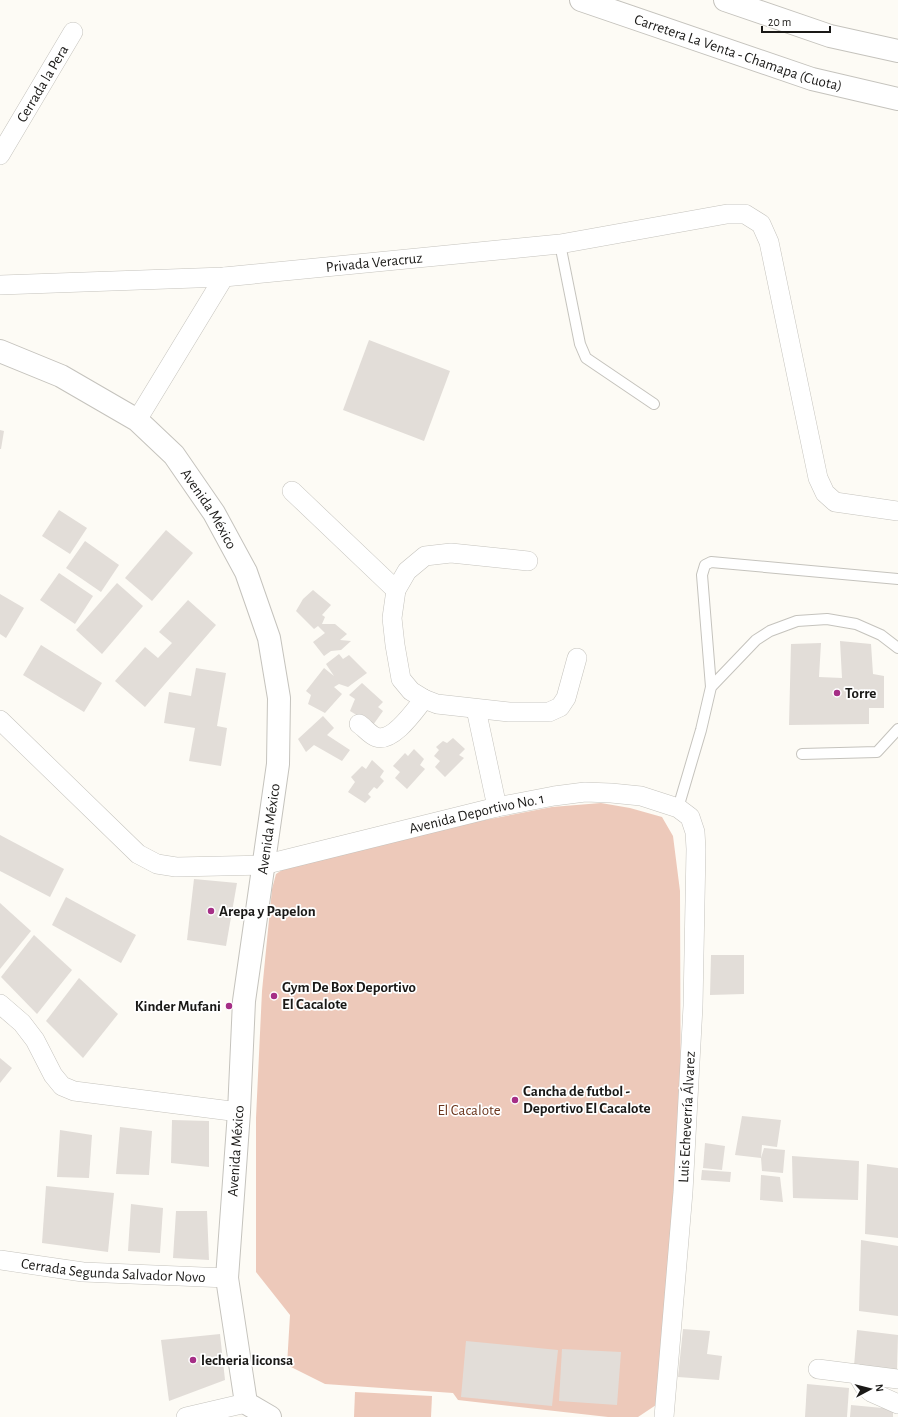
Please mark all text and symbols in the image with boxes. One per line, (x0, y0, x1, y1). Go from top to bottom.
scale bar (762, 8, 830, 34)
street label: Carretera La Venta - Chamapa (Cuota) (632, 11, 844, 93)
text: 20 m (768, 16, 791, 28)
street label: Cerrada la Pera (14, 42, 71, 125)
street label: Privada Veracruz (325, 250, 423, 274)
street label: Avenida México (178, 466, 240, 552)
place label: Torre (845, 686, 876, 701)
marker: Torre (832, 688, 842, 698)
street label: Avenida México (255, 783, 283, 875)
street label: Avenida Deportivo No. 1 (407, 791, 546, 836)
place label: Arepa y Papelon (219, 904, 316, 919)
marker: Arepa y Papelon (206, 906, 216, 916)
place label: Gym De Box Deportivo El Cacalote (282, 980, 416, 1012)
marker: Gym De Box Deportivo El Cacalote (269, 991, 279, 1001)
place label: Kinder Mufani (135, 999, 221, 1014)
marker: Kinder Mufani (224, 1001, 234, 1011)
street label: Luis Echeverría Álvarez (674, 1051, 698, 1183)
place label: Cancha de futbol - Deportivo El Cacalote (523, 1084, 651, 1116)
marker: Cancha de futbol - Deportivo El Cacalote (510, 1095, 520, 1105)
park label: El Cacalote (437, 1103, 501, 1118)
street label: Avenida México (225, 1105, 247, 1197)
street label: Cerrada Segunda Salvador Novo (20, 1256, 206, 1285)
place label: lecheria liconsa (201, 1353, 293, 1368)
marker: lecheria liconsa (188, 1355, 198, 1365)
north arrow (850, 1369, 890, 1409)
text: N (874, 1383, 885, 1392)

